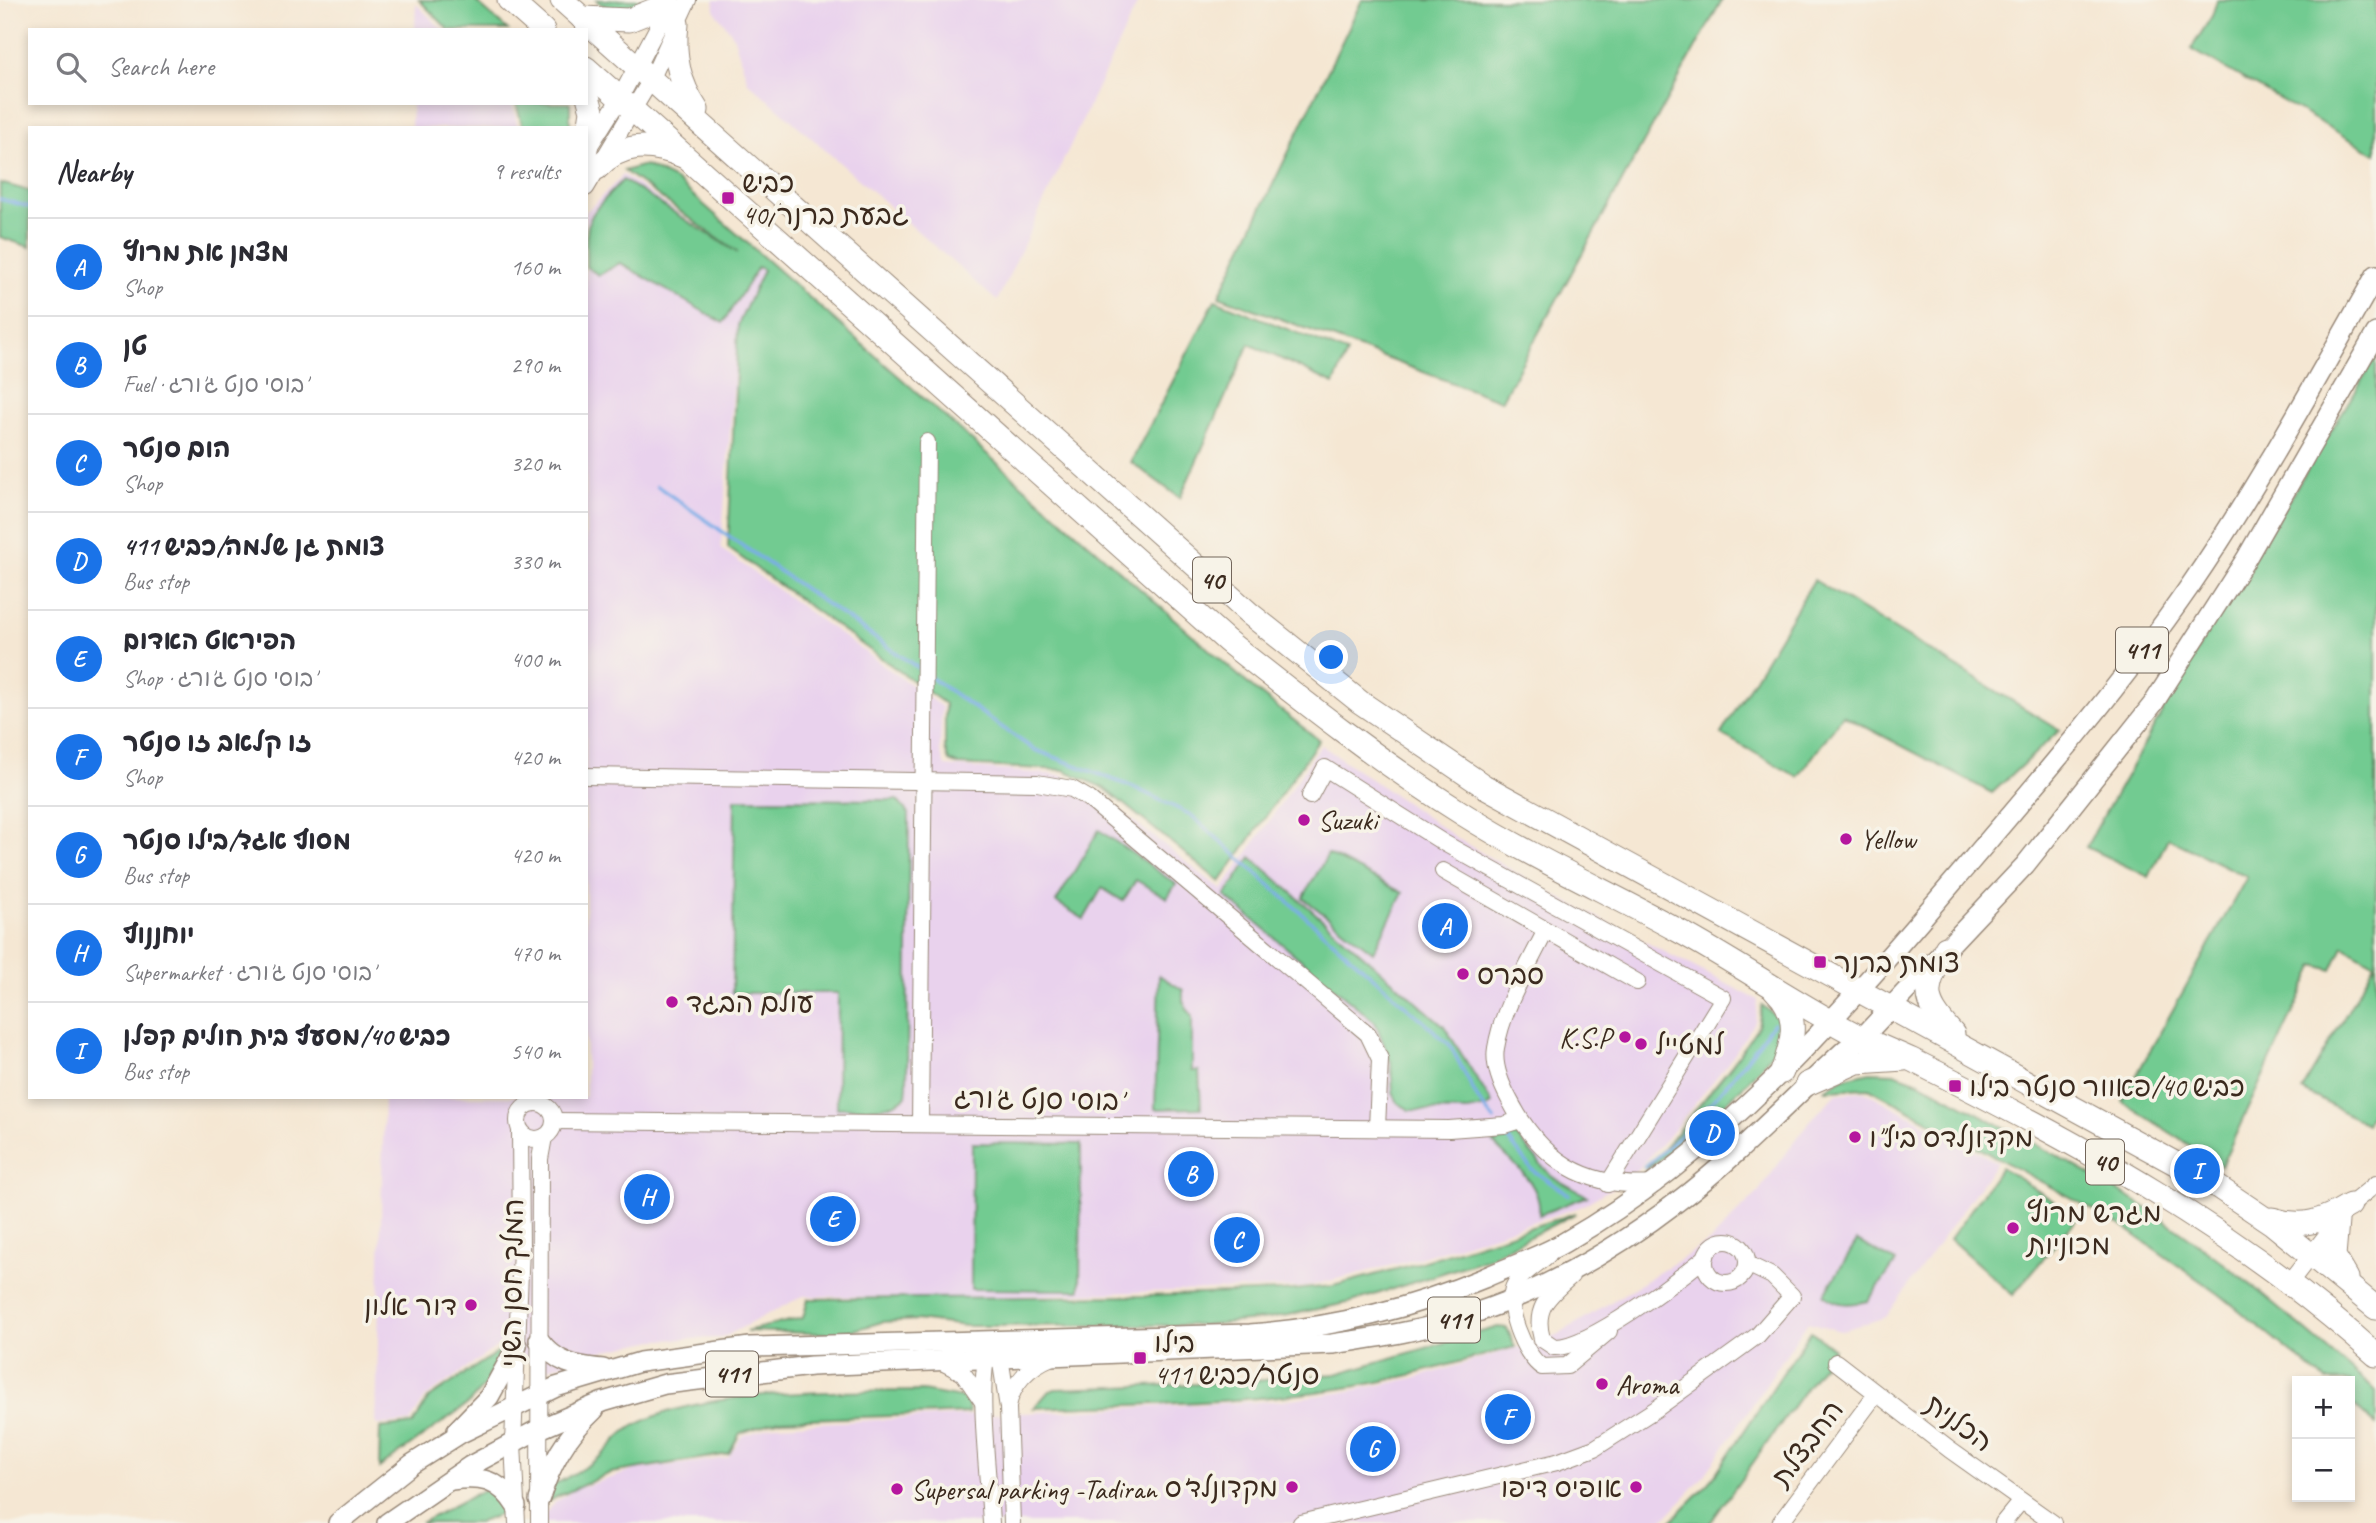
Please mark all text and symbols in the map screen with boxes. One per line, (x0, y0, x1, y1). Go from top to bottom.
search box (28, 28, 588, 105)
icon: search (52, 48, 90, 86)
text: Search here (108, 50, 214, 83)
text: Nearby (56, 153, 132, 191)
text: 9 results (493, 157, 560, 186)
place label: כביש 40/גבעת ברנר (742, 165, 909, 232)
marker: כביש 40/גבעת ברנר (720, 190, 736, 206)
text: מצמן את מרוץ (123, 236, 289, 269)
text: A (73, 253, 85, 282)
text: 160 m (511, 253, 560, 282)
text: Shop (123, 273, 162, 302)
text: טן (123, 330, 148, 363)
text: B (73, 351, 85, 380)
text: 290 m (511, 351, 560, 380)
text: Fuel · בוסי סנט ג'ורג' (123, 370, 307, 399)
text: הום סנטר (123, 432, 230, 465)
text: C (74, 449, 84, 478)
text: 320 m (511, 449, 560, 478)
text: Shop (123, 469, 162, 498)
text: צומת גן שלמה/כביש 411 (123, 530, 385, 563)
text: D (72, 547, 86, 576)
text: 330 m (511, 547, 560, 576)
road number: 40 (1193, 558, 1231, 602)
text: Bus stop (123, 567, 189, 596)
text: הפיראט האדום (123, 624, 296, 657)
road number: 411 (2116, 628, 2168, 672)
your location (1314, 640, 1348, 674)
text: E (73, 645, 85, 674)
text: 400 m (511, 645, 560, 674)
text: Shop · בוסי סנט ג'ורג' (123, 664, 316, 693)
text: זו קלאב זו סנטר (123, 726, 312, 759)
text: F (74, 743, 84, 772)
text: 420 m (511, 743, 560, 772)
text: Shop (123, 763, 162, 792)
place label: Suzuki (1318, 803, 1381, 838)
marker: Suzuki (1296, 812, 1312, 828)
place label: Yellow (1860, 822, 1918, 857)
text: מסוף אגד/בילו סנטר (123, 824, 351, 857)
marker: Yellow (1838, 831, 1854, 847)
text: G (73, 841, 85, 870)
text: 420 m (511, 841, 560, 870)
text: Bus stop (123, 861, 189, 890)
pin: A (1422, 900, 1468, 952)
text: יוחננוף (123, 918, 194, 951)
text: H (72, 939, 86, 968)
text: 470 m (511, 939, 560, 968)
place label: צומת ברנר (1834, 945, 1960, 980)
marker: צומת ברנר (1812, 954, 1828, 970)
place label: סברס (1477, 957, 1544, 992)
text: Supermarket · בוסי סנט ג'ורג' (123, 958, 375, 987)
marker: סברס (1455, 966, 1471, 982)
place label: עולם הבגד (686, 985, 813, 1020)
marker: עולם הבגד (664, 994, 680, 1010)
text: כביש 40/מסעף בית חולים קפלן (123, 1020, 451, 1053)
place label: K.S.P (1559, 1020, 1615, 1055)
place label: למטייל (1655, 1027, 1725, 1062)
marker: K.S.P (1617, 1029, 1633, 1045)
marker: למטייל (1633, 1036, 1649, 1052)
text: I (74, 1037, 84, 1066)
text: 540 m (511, 1037, 560, 1066)
text: Bus stop (123, 1057, 189, 1086)
place label: כביש 40/פאוור סנטר בילו (1969, 1069, 2245, 1104)
marker: כביש 40/פאוור סנטר בילו (1947, 1078, 1963, 1094)
street label: בוסי סנט ג'ורג' (953, 1080, 1128, 1118)
pin: D (1689, 1107, 1735, 1159)
place label: מקדונלדס ביל"ו (1869, 1120, 2034, 1155)
marker: מקדונלדס ביל"ו (1847, 1129, 1863, 1145)
road number: 40 (2086, 1140, 2124, 1184)
pin: I (2174, 1145, 2220, 1197)
pin: B (1168, 1148, 1214, 1200)
pin: H (624, 1171, 670, 1223)
pin: E (810, 1193, 856, 1245)
place label: מגרש מרוץ מכוניות (2025, 1195, 2162, 1262)
street label: המלך חסן השני (493, 1198, 531, 1368)
pin: C (1214, 1214, 1260, 1266)
marker: מגרש מרוץ מכוניות (2005, 1220, 2021, 1236)
place label: דור אלון (364, 1288, 457, 1323)
marker: דור אלון (463, 1297, 479, 1313)
road number: 411 (1428, 1298, 1480, 1343)
place label: בילו סנטר/כביש 411 (1154, 1325, 1320, 1392)
marker: בילו סנטר/כביש 411 (1132, 1350, 1148, 1366)
road number: 411 (706, 1352, 758, 1396)
place label: Aroma (1616, 1367, 1680, 1402)
marker: Aroma (1594, 1376, 1610, 1392)
map controls (2292, 1376, 2355, 1502)
button: + (2292, 1376, 2355, 1439)
street label: הכלנית (1918, 1386, 2000, 1460)
pin: F (1485, 1391, 1531, 1443)
street label: החבצלת (1762, 1393, 1851, 1495)
pin: G (1350, 1423, 1396, 1475)
button: − (2292, 1439, 2355, 1502)
place label: מקדונלד'ס (1165, 1470, 1278, 1505)
place label: אופיס דיפו (1501, 1470, 1622, 1505)
place label: Supersal parking -Tadiran (911, 1472, 1158, 1507)
marker: מקדונלד'ס (1284, 1479, 1300, 1495)
marker: אופיס דיפו (1628, 1479, 1644, 1495)
marker: Supersal parking -Tadiran (889, 1481, 905, 1497)

